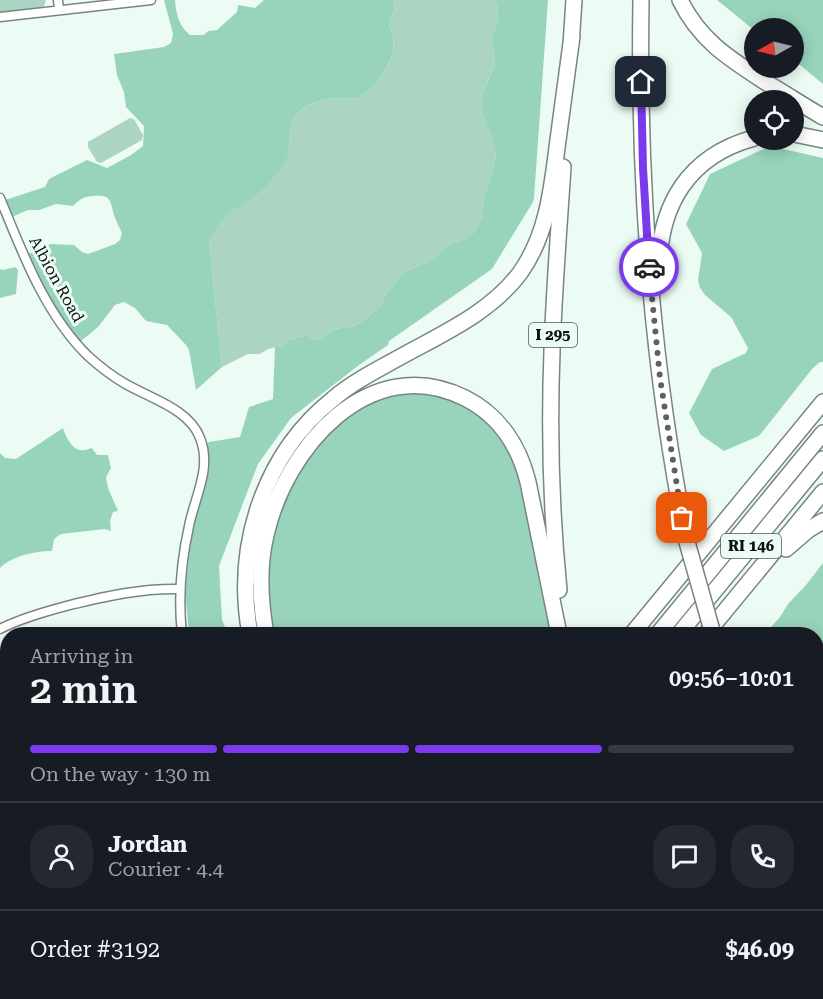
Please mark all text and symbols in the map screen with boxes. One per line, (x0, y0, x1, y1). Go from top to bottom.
north arrow (744, 18, 804, 78)
map controls (744, 18, 804, 150)
pin (615, 56, 666, 107)
icon: home (624, 65, 657, 98)
button: locate (744, 90, 804, 150)
street label: Albion Road (25, 233, 88, 326)
courier (619, 237, 679, 297)
icon: car (633, 251, 666, 284)
road number: I 295 (529, 323, 577, 347)
pin (656, 492, 707, 543)
icon: bag (665, 501, 698, 534)
road number: RI 146 (721, 534, 781, 558)
text: Arriving in (30, 644, 133, 668)
text: 09:56–10:01 (669, 666, 794, 691)
text: 2 min (30, 667, 137, 713)
text: On the way · 130 m (30, 762, 211, 786)
button: person (30, 825, 93, 888)
button: chat (653, 825, 716, 888)
button: phone (731, 825, 794, 888)
text: Jordan (108, 832, 187, 857)
text: Courier · 4.4 (108, 857, 224, 881)
text: Order #3192 (30, 937, 160, 962)
text: $46.09 (725, 937, 794, 962)

